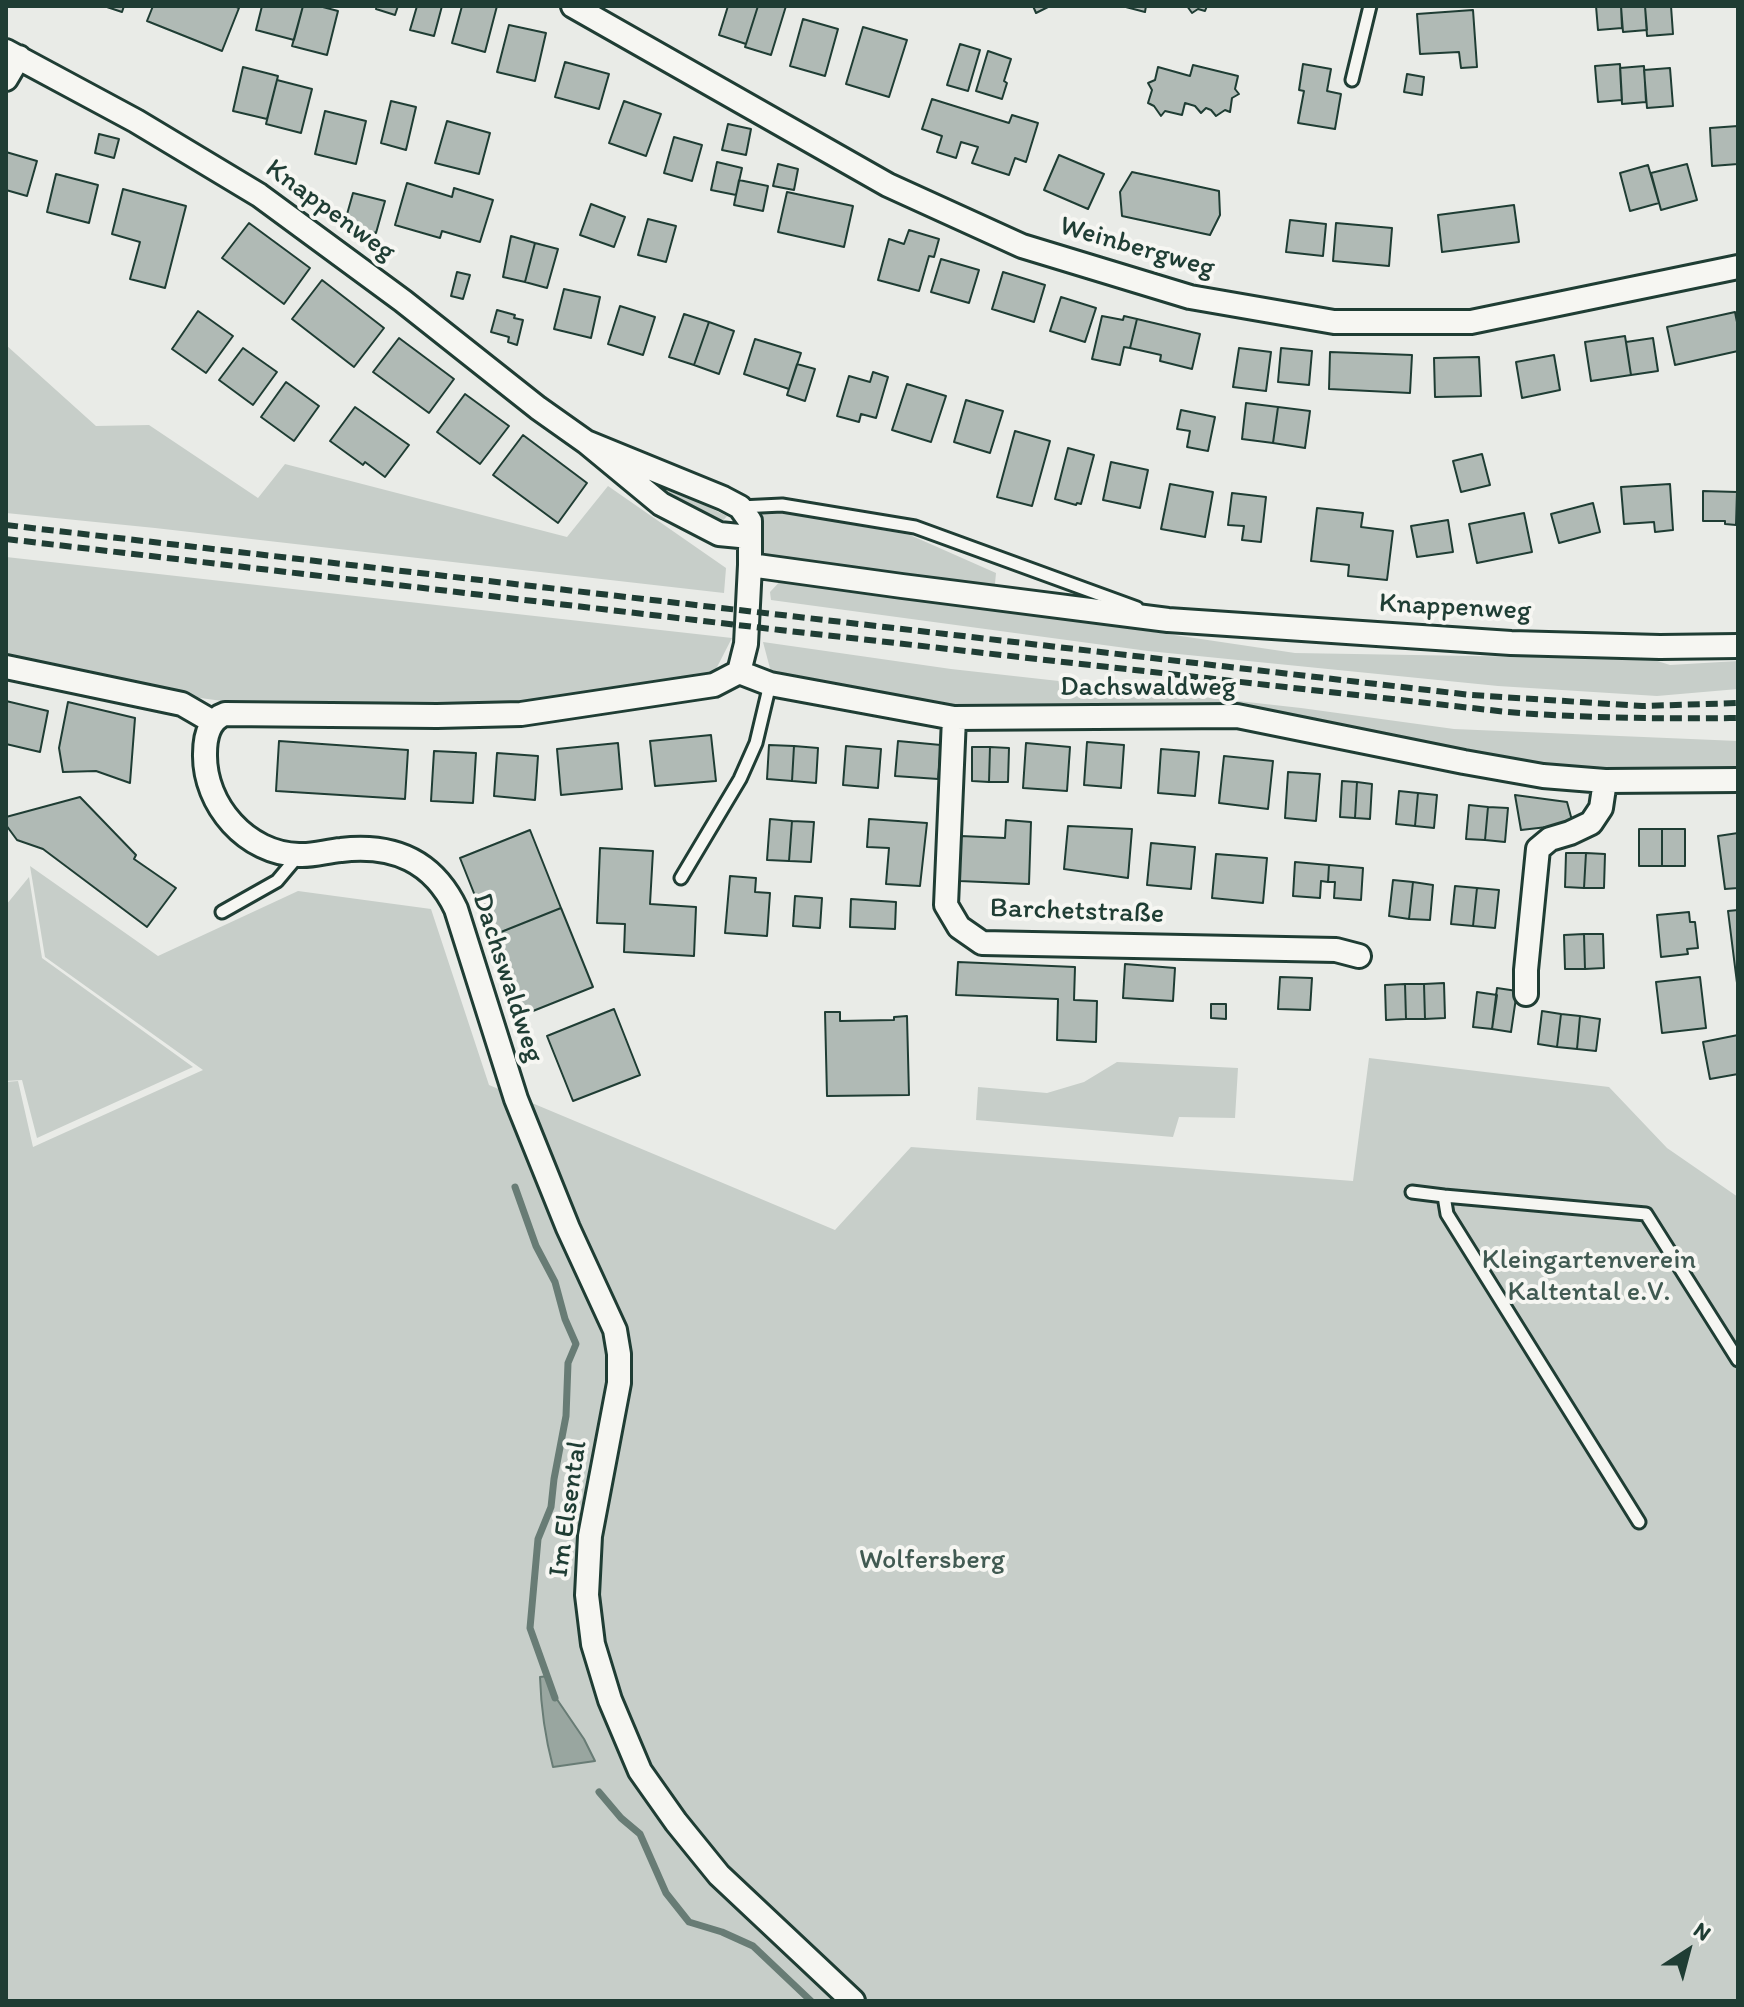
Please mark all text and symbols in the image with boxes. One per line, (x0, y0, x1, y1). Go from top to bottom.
street label: Knappenweg (258, 153, 402, 269)
street label: Weinbergweg (1056, 210, 1218, 286)
street label: Knappenweg (1378, 587, 1532, 629)
street label: Dachswaldweg (1060, 671, 1236, 705)
street label: Dachswaldweg (464, 889, 550, 1067)
street label: Barchetstraße (989, 892, 1165, 932)
park label: Kleingartenverein Kaltental e.V. (1482, 1244, 1696, 1310)
street label: Im Elsental (543, 1439, 595, 1579)
park label: Wolfersberg (859, 1544, 1005, 1578)
north arrow (1648, 1911, 1728, 1991)
text: N (1688, 1916, 1716, 1946)

